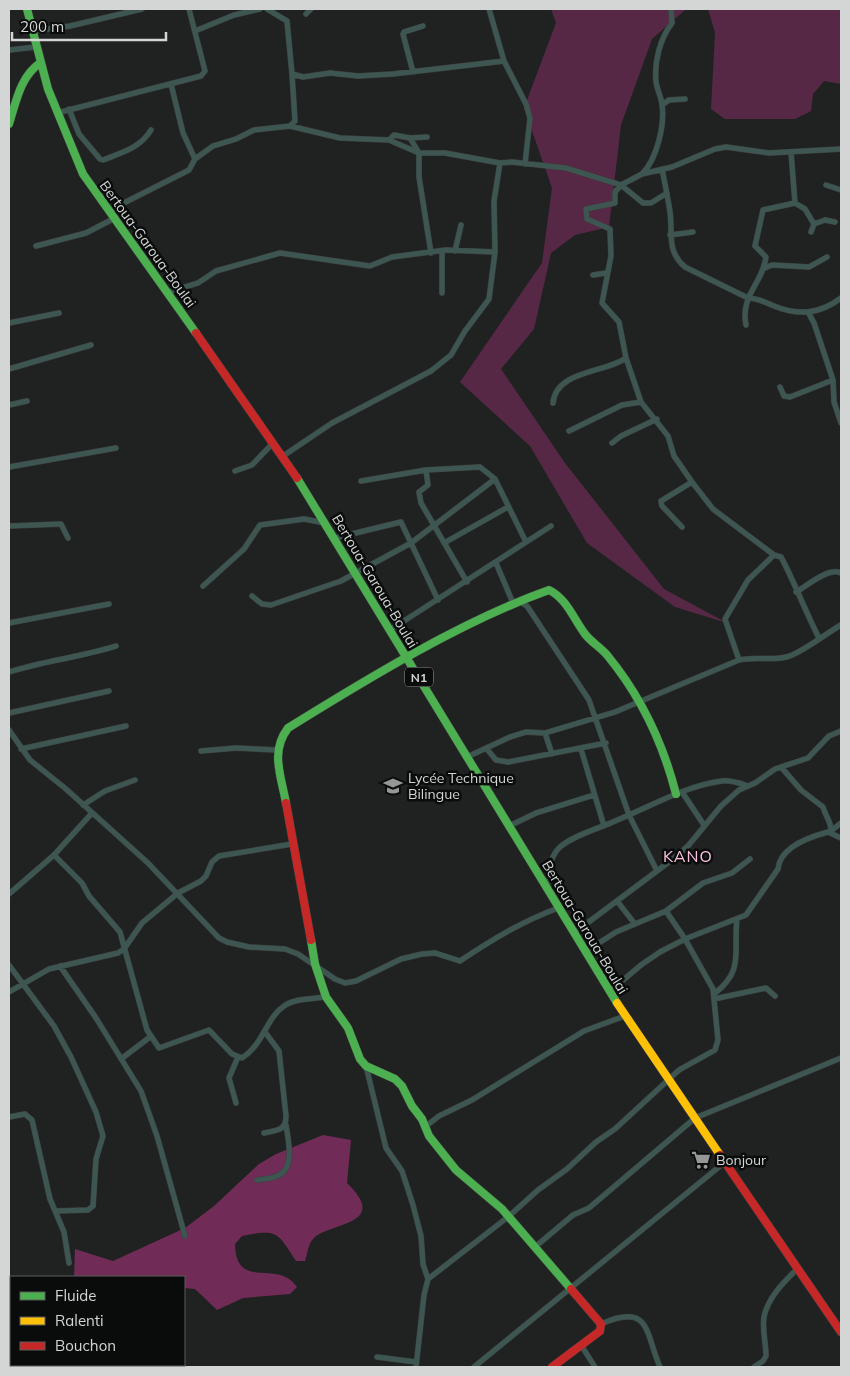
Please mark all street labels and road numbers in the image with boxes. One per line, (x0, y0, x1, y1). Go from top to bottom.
street label: Bertoua-Garoua-Boulai (96, 177, 200, 311)
street label: Bertoua-Garoua-Boulai (328, 511, 422, 651)
road number: N1 (405, 668, 433, 686)
street label: Bertoua-Garoua-Boulai (538, 857, 632, 997)

